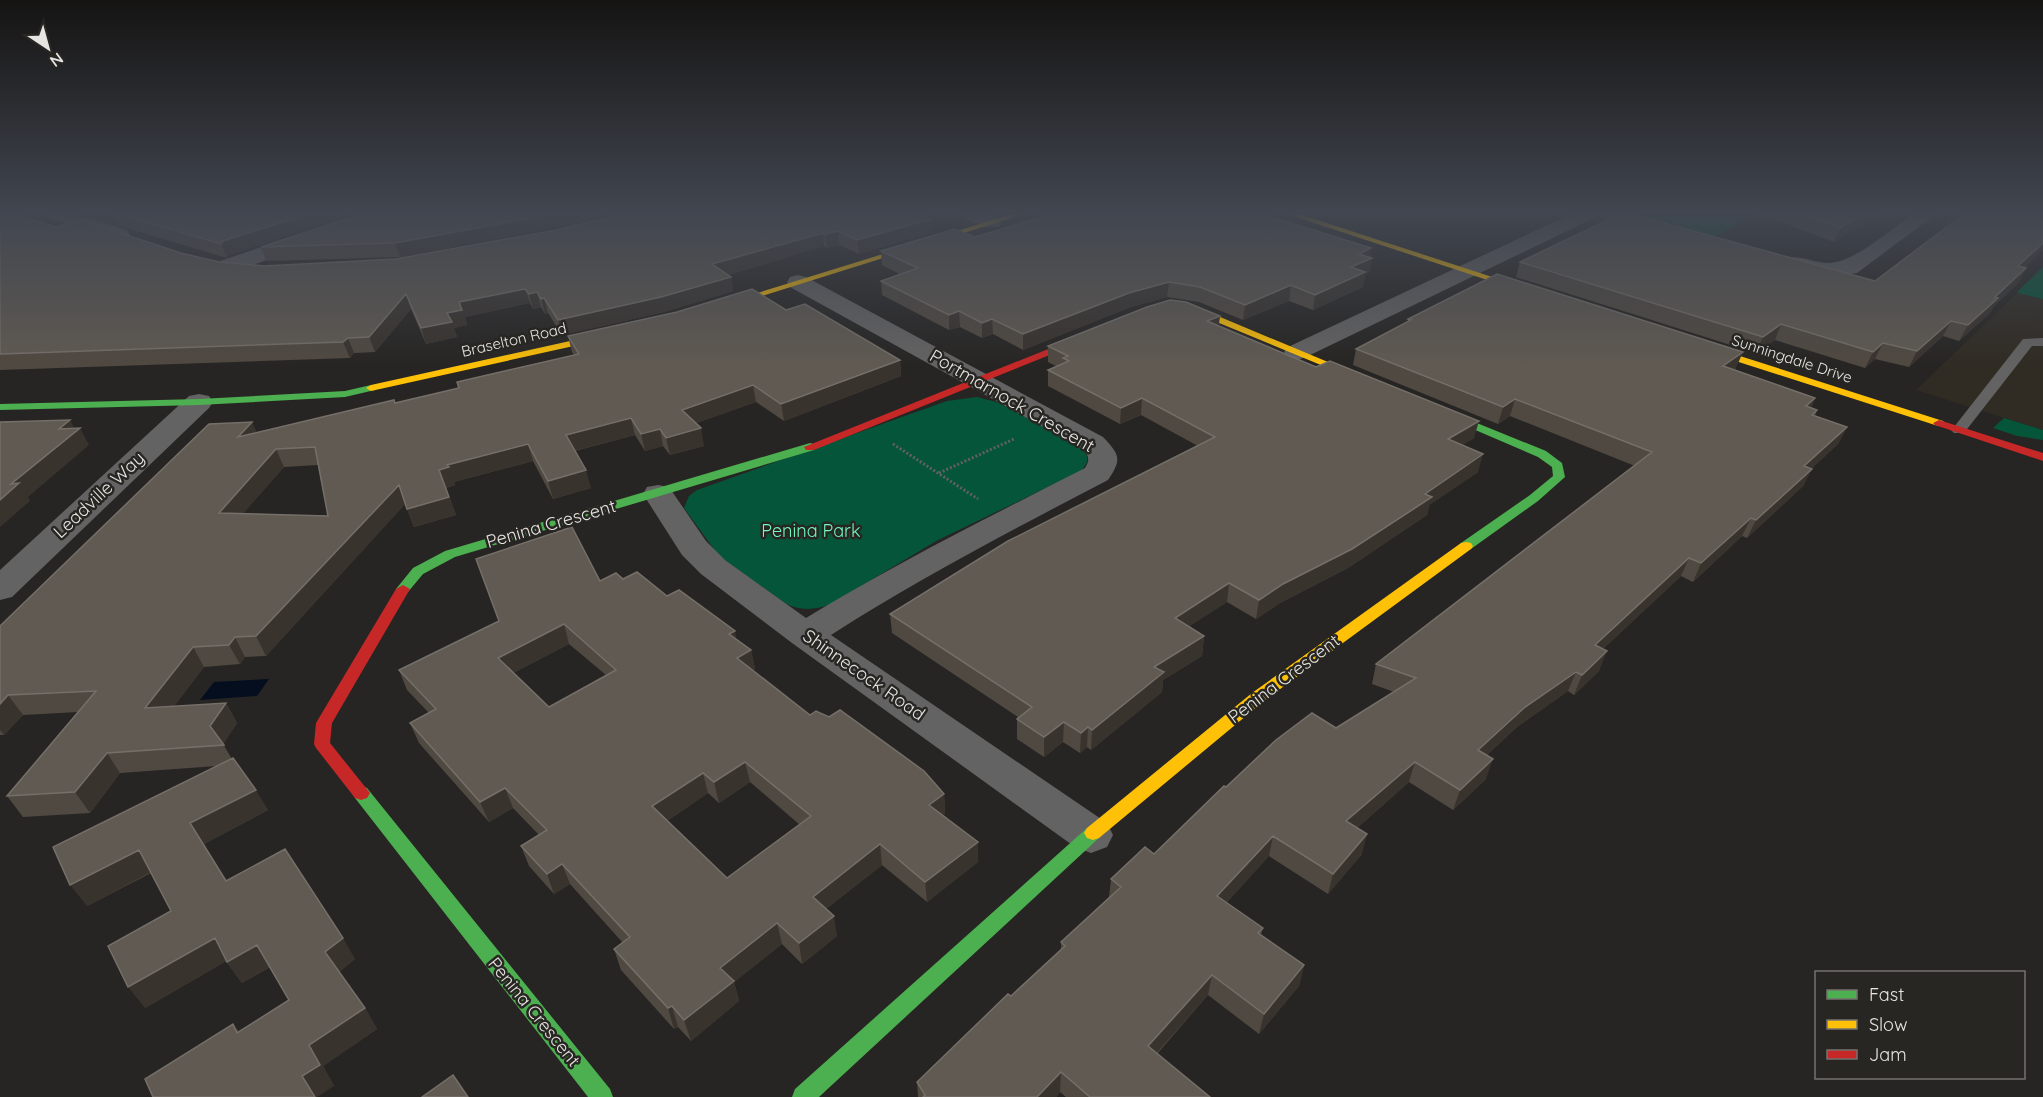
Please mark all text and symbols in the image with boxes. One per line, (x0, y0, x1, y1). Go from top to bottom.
north arrow (18, 18, 78, 78)
text: N (46, 49, 67, 72)
street label: Braselton Road (459, 318, 568, 361)
street label: Sunningdale Drive (1730, 330, 1855, 387)
street label: Portmarnock Crescent (926, 344, 1099, 457)
street label: Leadville Way (48, 446, 149, 543)
street label: Penina Crescent (483, 494, 618, 553)
park label: Penina Park (761, 519, 861, 542)
street label: Shinnecock Road (799, 624, 930, 725)
street label: Penina Crescent (1223, 629, 1344, 728)
street label: Penina Crescent (483, 952, 586, 1071)
legend (1815, 971, 2025, 1079)
text: Fast (1869, 983, 1904, 1006)
text: Slow (1869, 1013, 1907, 1036)
text: Jam (1869, 1043, 1907, 1066)

